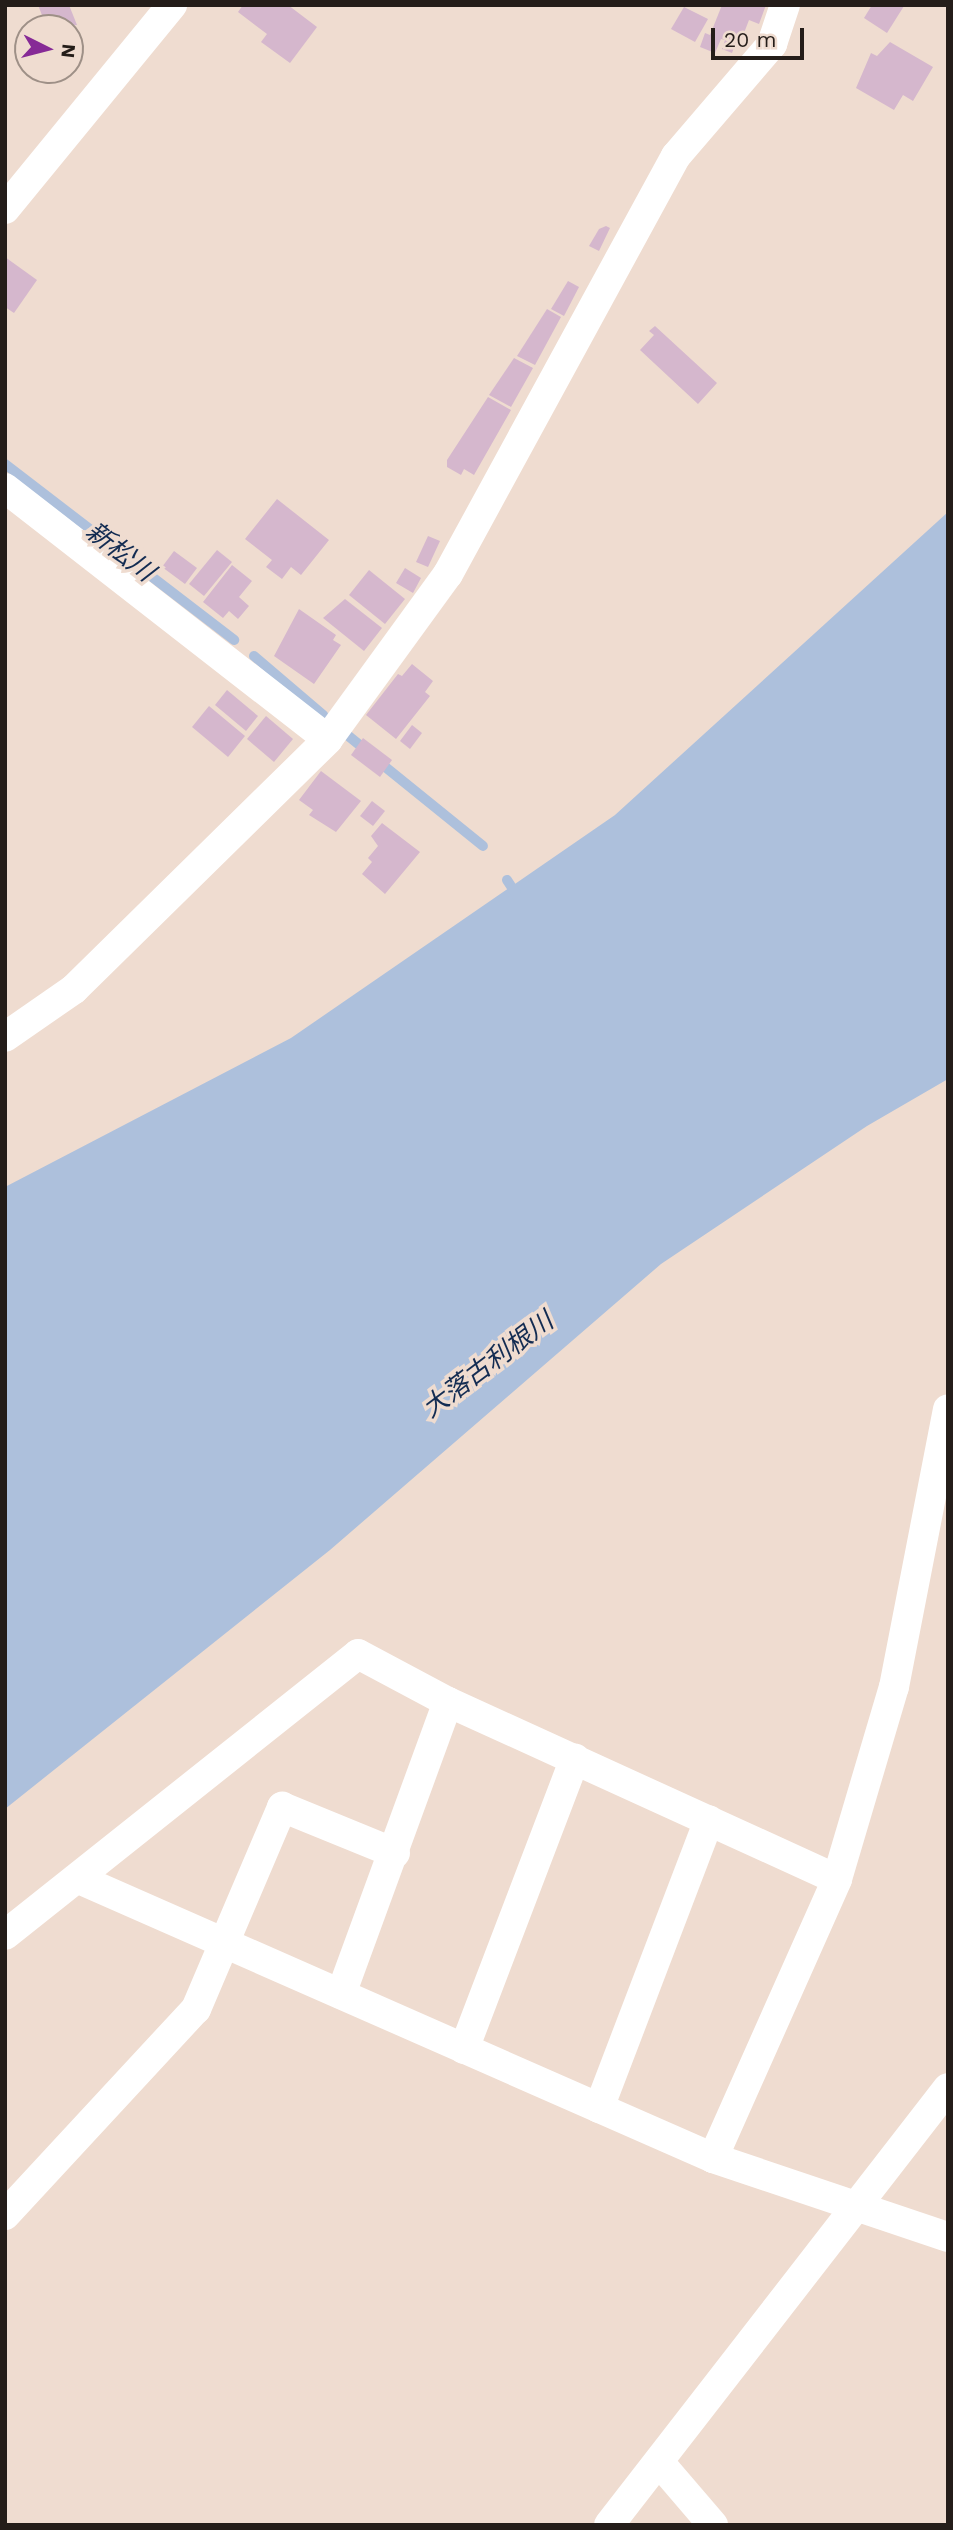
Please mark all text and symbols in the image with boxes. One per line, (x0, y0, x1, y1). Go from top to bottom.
north arrow (14, 14, 84, 84)
scale bar (715, 14, 808, 58)
text: 20 m (724, 27, 776, 52)
text: N (56, 43, 81, 59)
water label: 新松川 (80, 516, 160, 588)
water label: 大落古利根川 (416, 1306, 560, 1424)

